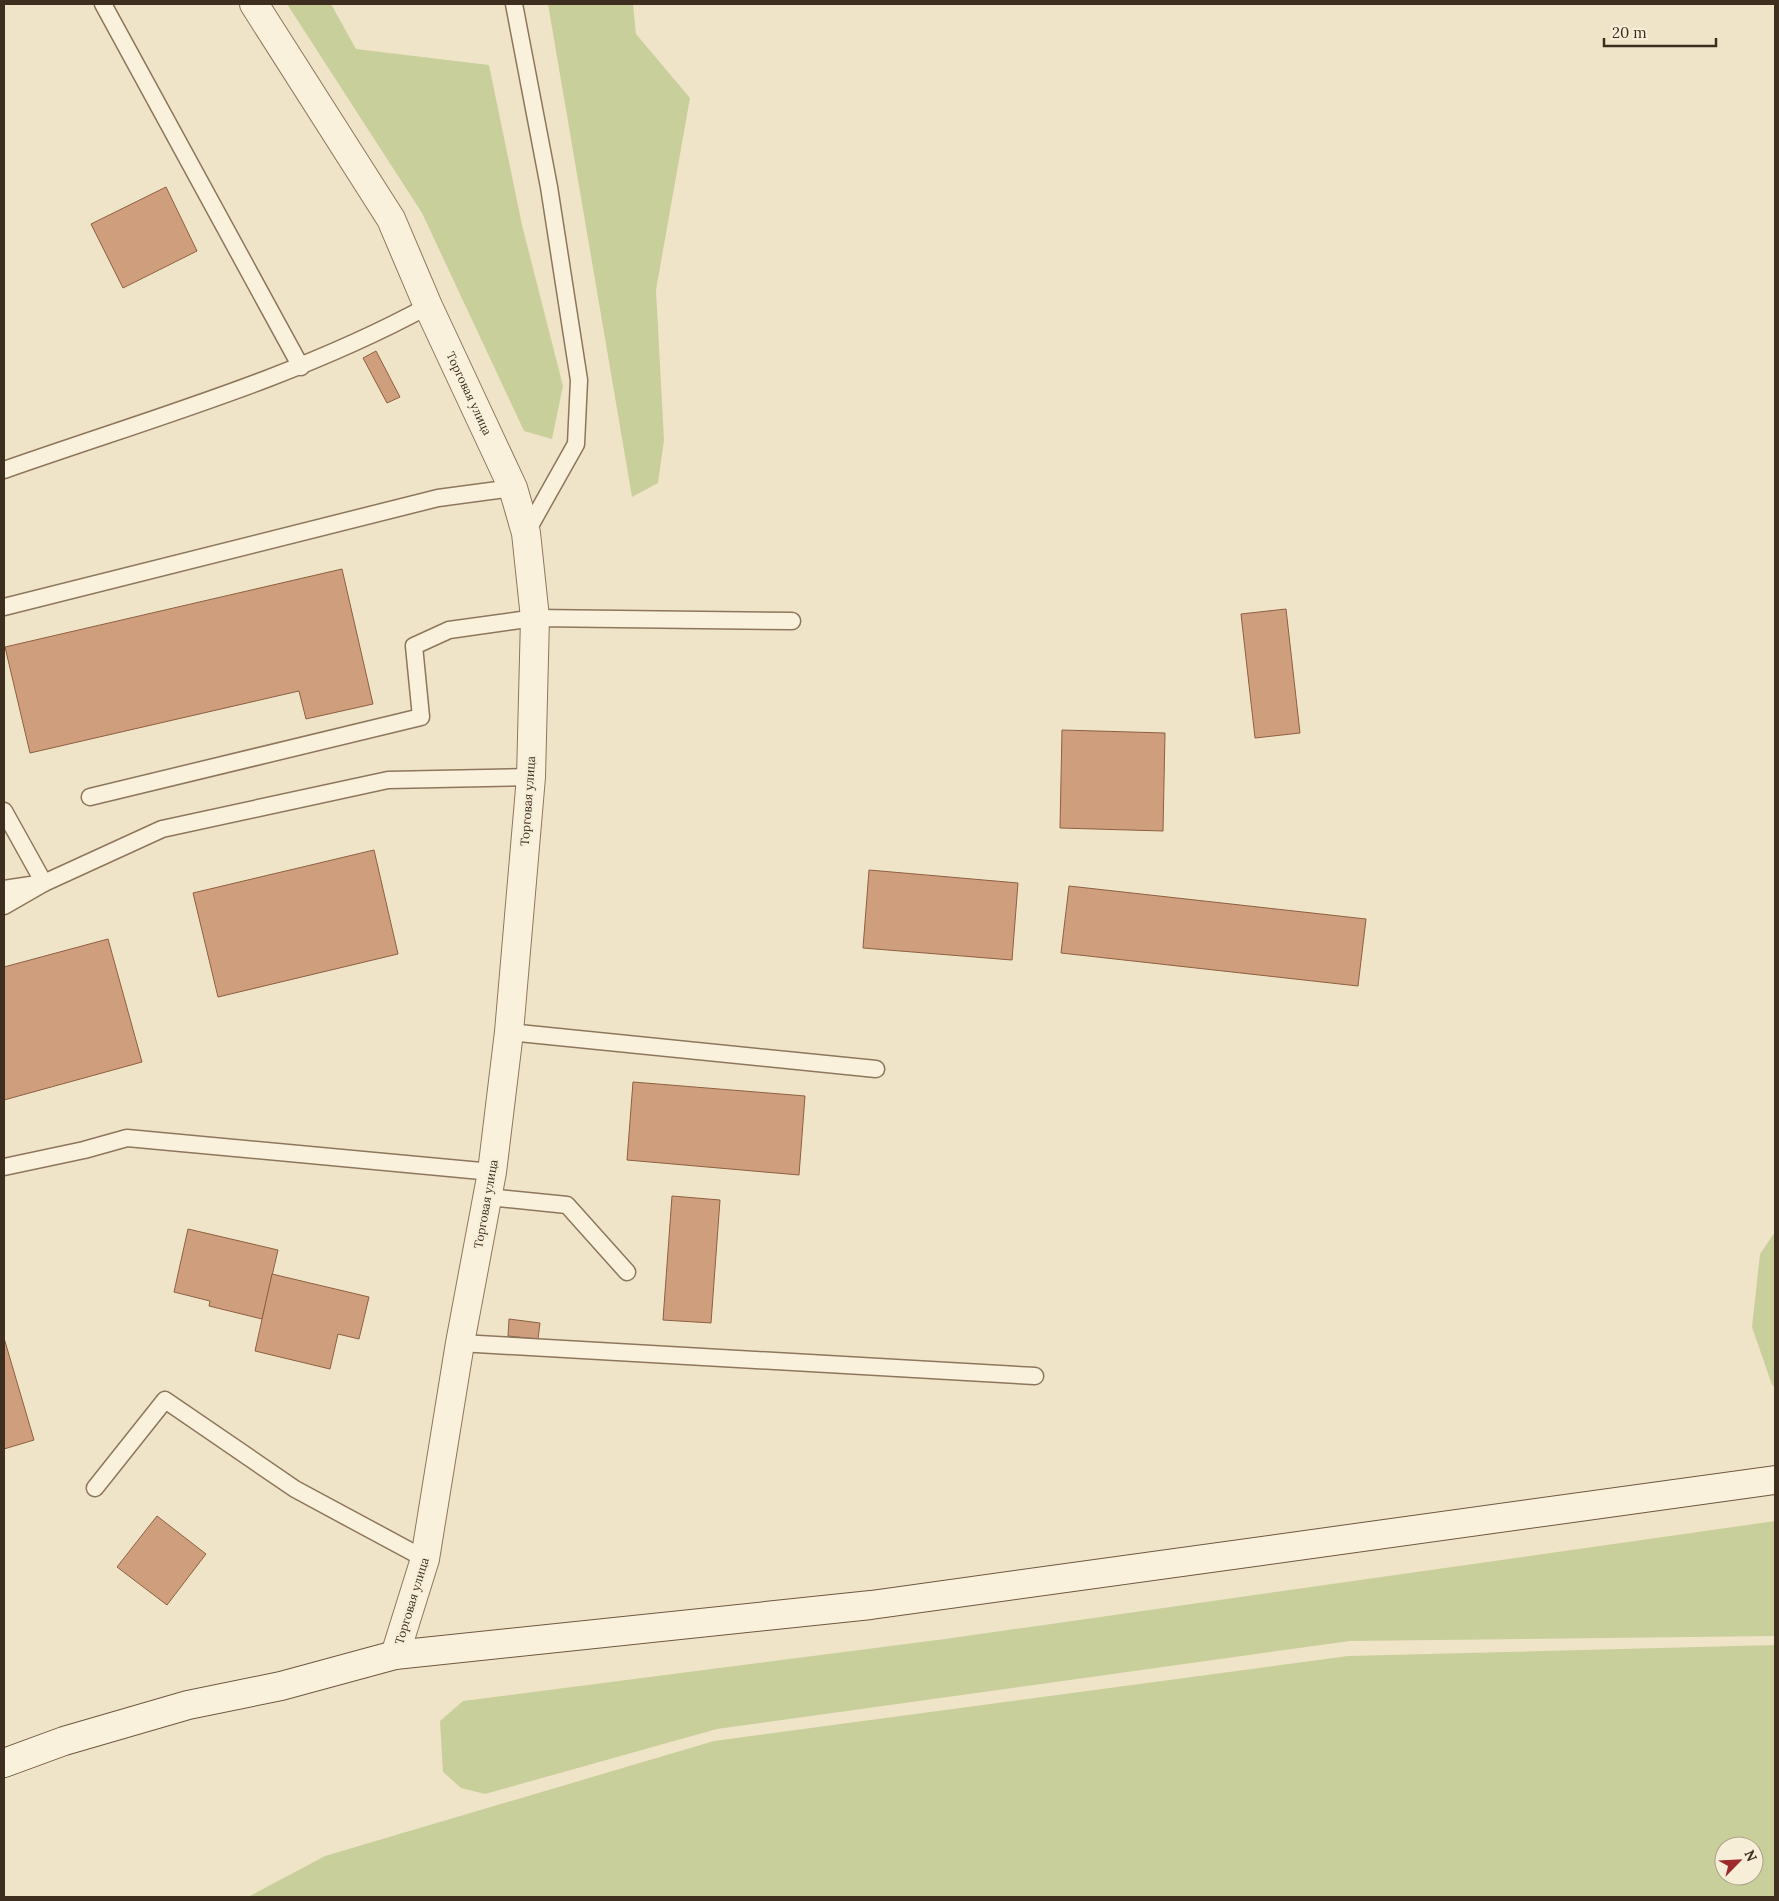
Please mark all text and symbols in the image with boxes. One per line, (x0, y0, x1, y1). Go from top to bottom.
scale bar (1604, 15, 1716, 47)
text: 20 m (1612, 23, 1647, 42)
street label: Торговая улица (443, 349, 495, 437)
street label: Торговая улица (517, 755, 538, 846)
street label: Торговая улица (470, 1158, 501, 1250)
street label: Торговая улица (391, 1556, 432, 1646)
north arrow (1714, 1836, 1764, 1886)
text: N (1740, 1847, 1761, 1864)

